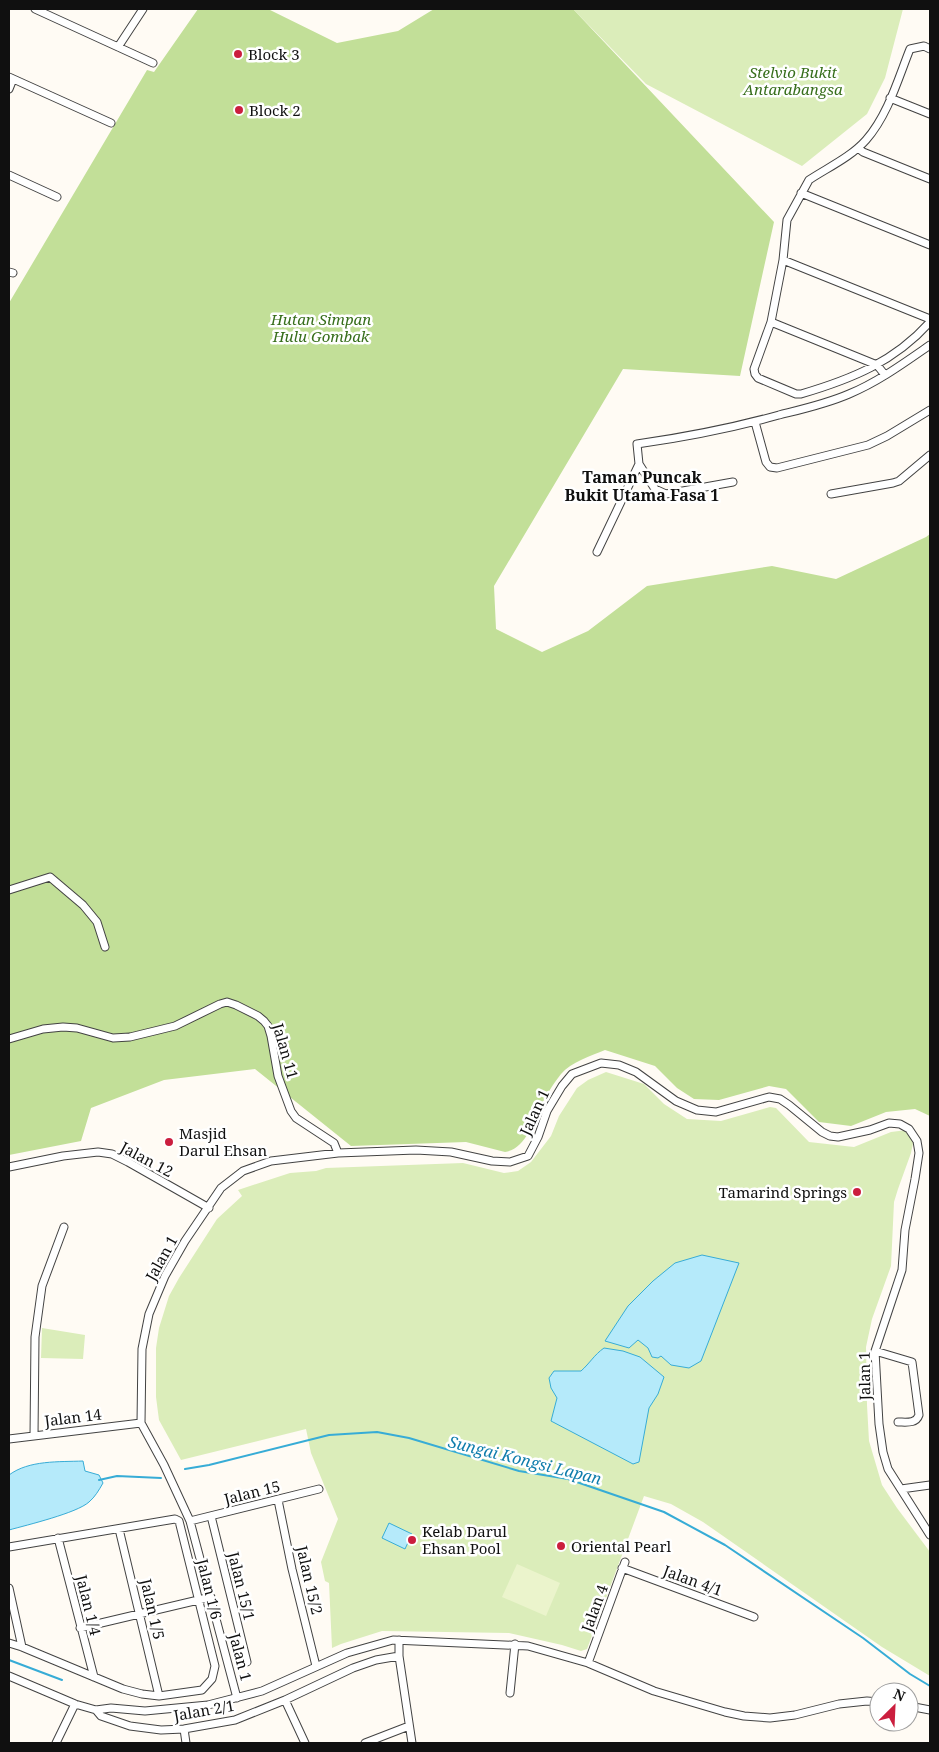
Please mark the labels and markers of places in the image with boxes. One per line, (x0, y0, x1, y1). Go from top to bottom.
place label: Block 3 (248, 44, 300, 64)
marker: Block 3 (232, 48, 244, 60)
place label: Block 2 (249, 100, 301, 120)
marker: Block 2 (233, 104, 245, 116)
place label: Masjid Darul Ehsan (179, 1123, 268, 1160)
marker: Masjid Darul Ehsan (163, 1136, 175, 1148)
place label: Tamarind Springs (719, 1182, 847, 1202)
marker: Tamarind Springs (851, 1186, 863, 1198)
place label: Kelab Darul Ehsan Pool (422, 1521, 507, 1558)
marker: Kelab Darul Ehsan Pool (406, 1534, 418, 1546)
place label: Oriental Pearl (571, 1536, 672, 1556)
marker: Oriental Pearl (555, 1540, 567, 1552)

